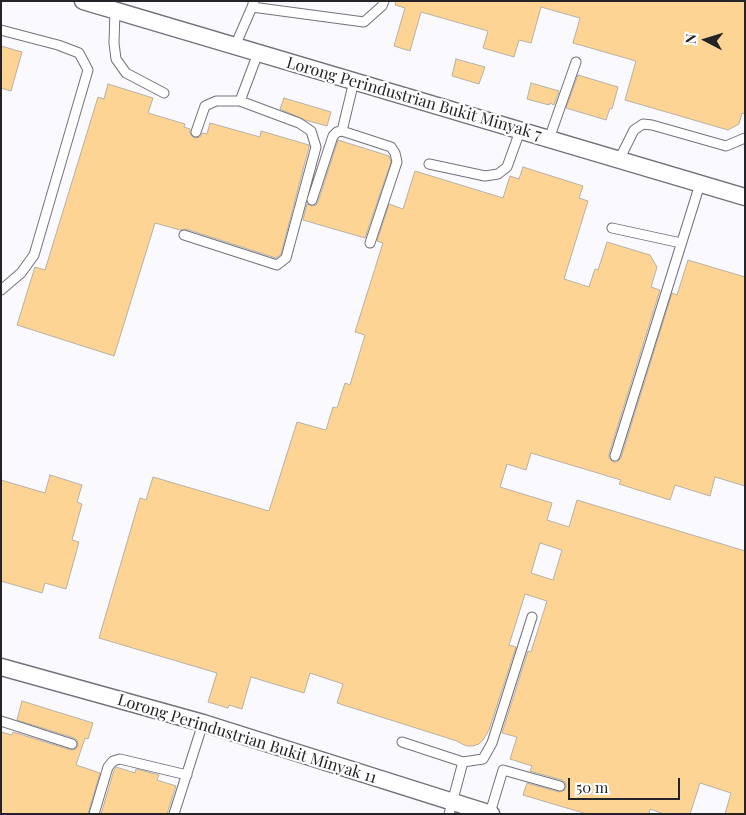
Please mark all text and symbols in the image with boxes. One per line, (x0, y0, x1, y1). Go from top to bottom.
north arrow (681, 15, 731, 65)
text: N (681, 33, 700, 45)
street label: Lorong Perindustrian Bukit Minyak 7 (284, 53, 544, 145)
street label: Lorong Perindustrian Bukit Minyak 11 (115, 690, 379, 788)
scale bar (571, 768, 684, 800)
text: 50 m (576, 777, 608, 797)

